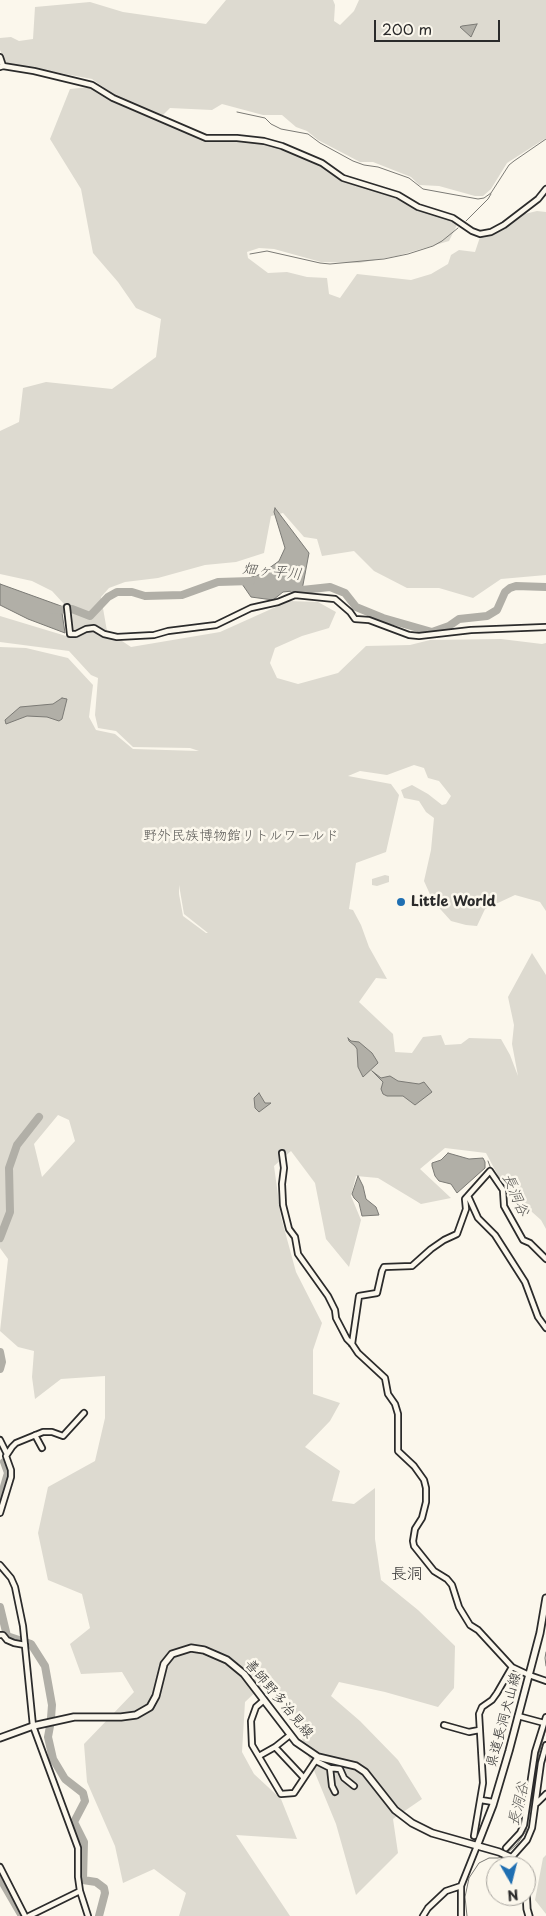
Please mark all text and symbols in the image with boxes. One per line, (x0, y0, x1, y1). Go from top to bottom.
scale bar (376, 10, 502, 42)
text: 200 m (382, 17, 432, 40)
water label: 畑ヶ平川 (241, 560, 303, 584)
park label: 野外民族博物館リトルワールド (143, 828, 339, 844)
place label: Little World (411, 894, 496, 910)
marker: Little World (395, 896, 407, 908)
water label: 長洞谷 (498, 1171, 532, 1219)
district label: 長洞 (391, 1565, 423, 1585)
street label: 善師野多治見線 (241, 1656, 317, 1742)
street label: 県道長洞犬山線 (483, 1670, 525, 1770)
water label: 長洞谷 (505, 1780, 533, 1828)
north arrow (486, 1856, 536, 1906)
text: N (506, 1884, 520, 1907)

